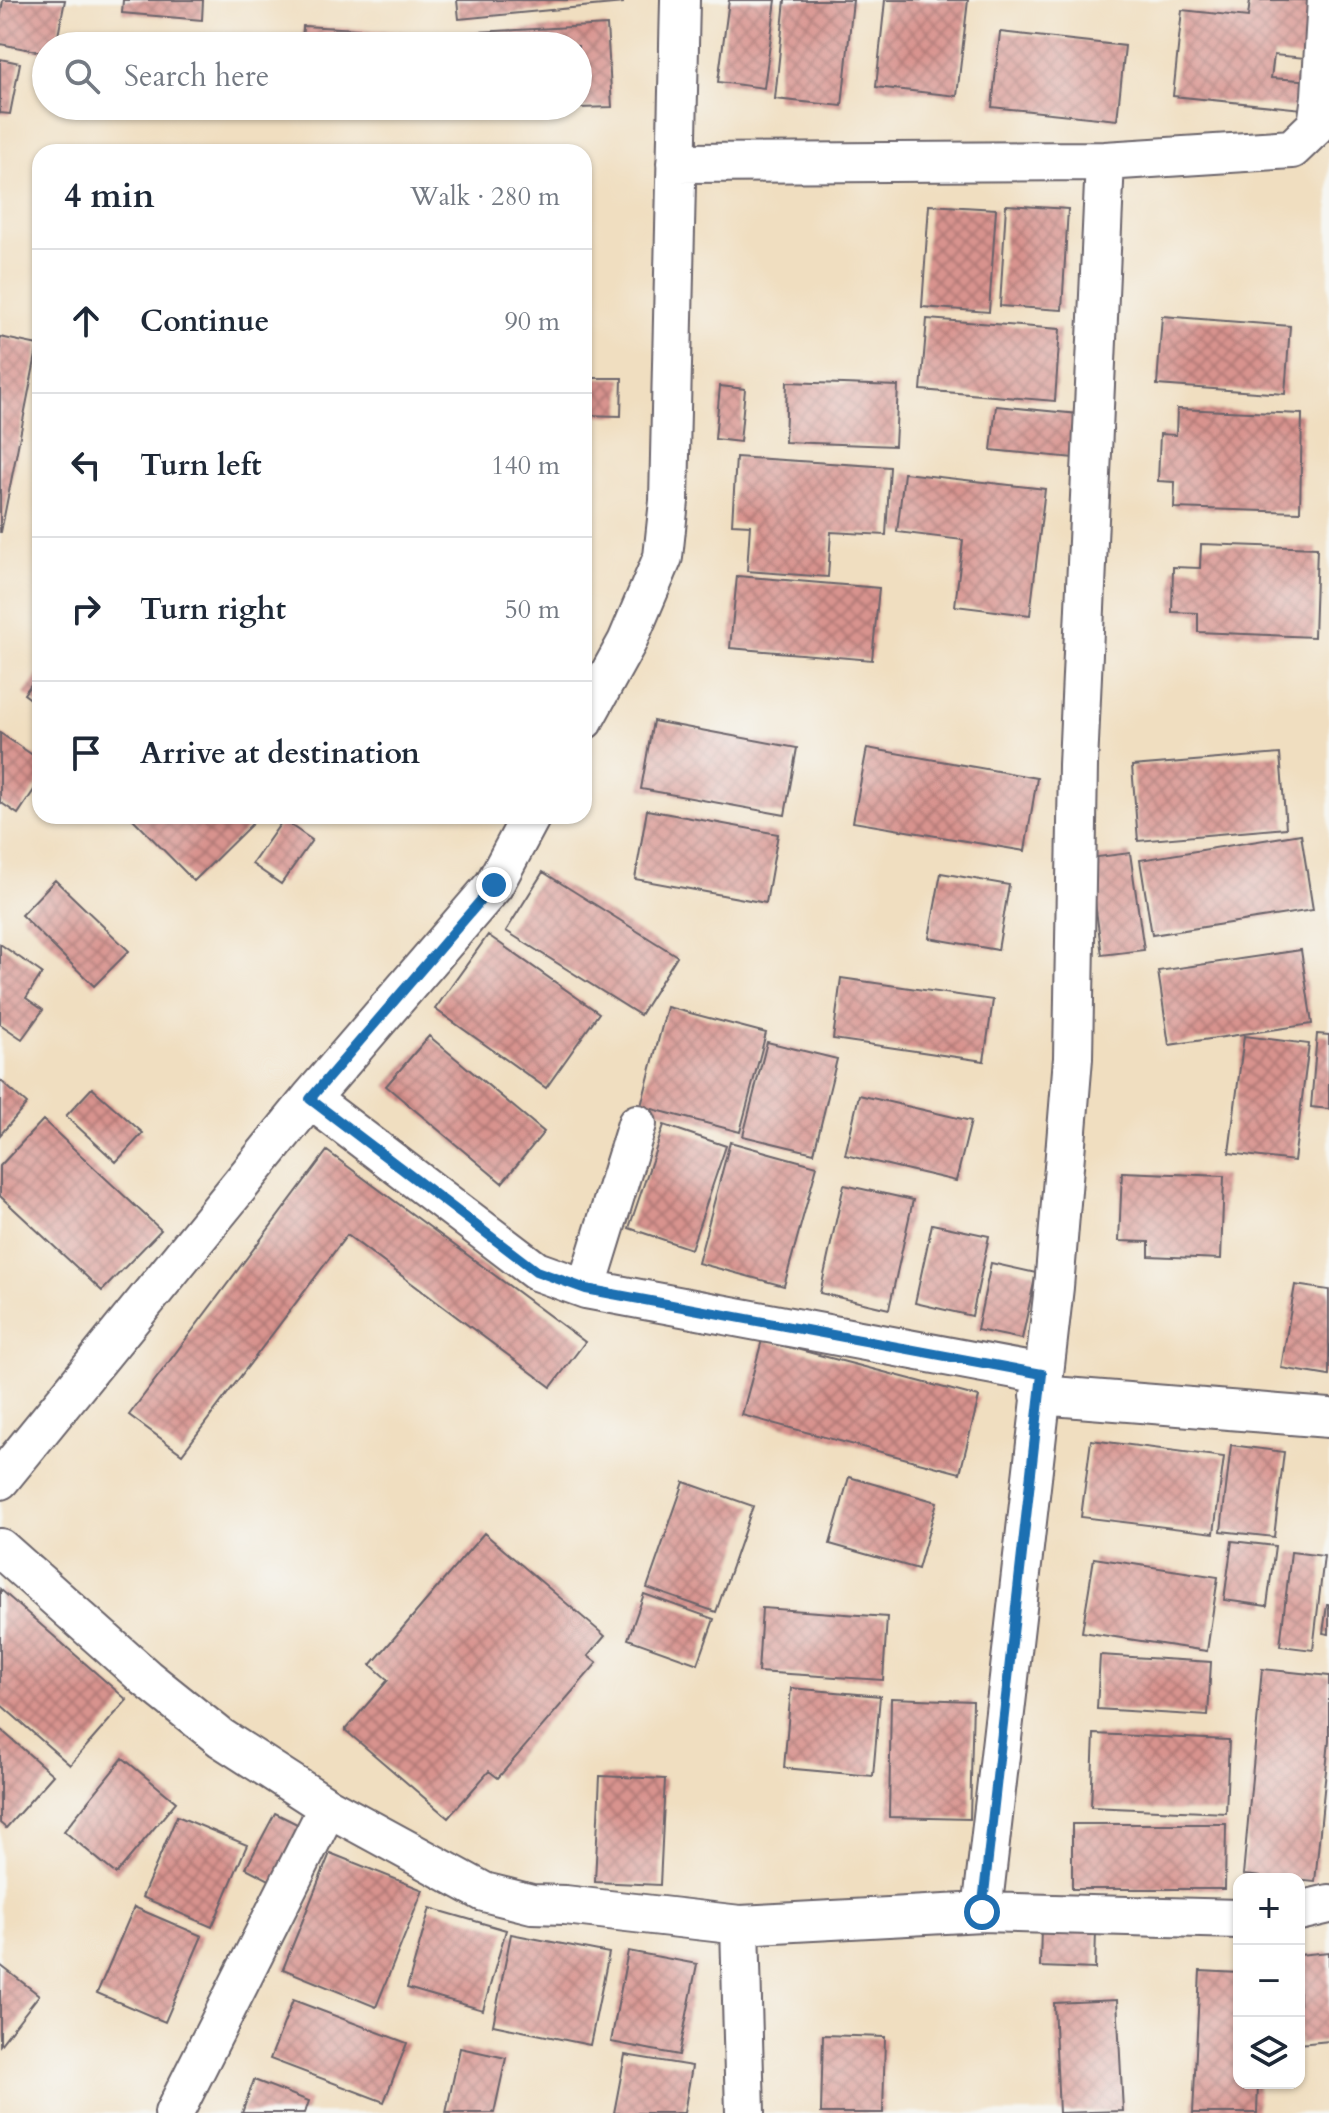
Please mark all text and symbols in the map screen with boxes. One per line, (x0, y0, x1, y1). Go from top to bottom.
search box (32, 32, 592, 120)
icon: search (60, 54, 104, 98)
text: Search here (124, 56, 269, 97)
text: 4 min (64, 173, 155, 219)
text: Walk · 280 m (410, 179, 560, 214)
icon: ahead (64, 299, 108, 343)
text: Continue (140, 301, 269, 342)
text: 90 m (504, 304, 560, 339)
icon: left (64, 443, 108, 487)
text: Turn left (140, 445, 262, 486)
text: 140 m (491, 448, 560, 483)
icon: right (64, 587, 108, 631)
text: Turn right (140, 589, 286, 630)
text: 50 m (504, 592, 560, 627)
icon: arrive (64, 731, 108, 775)
text: Arrive at destination (140, 733, 420, 774)
route end (476, 867, 512, 903)
map controls (1233, 1873, 1305, 2089)
button: + (1233, 1873, 1305, 1945)
route start (964, 1894, 1000, 1930)
button: − (1233, 1945, 1305, 2017)
button: layers (1233, 2017, 1305, 2089)

